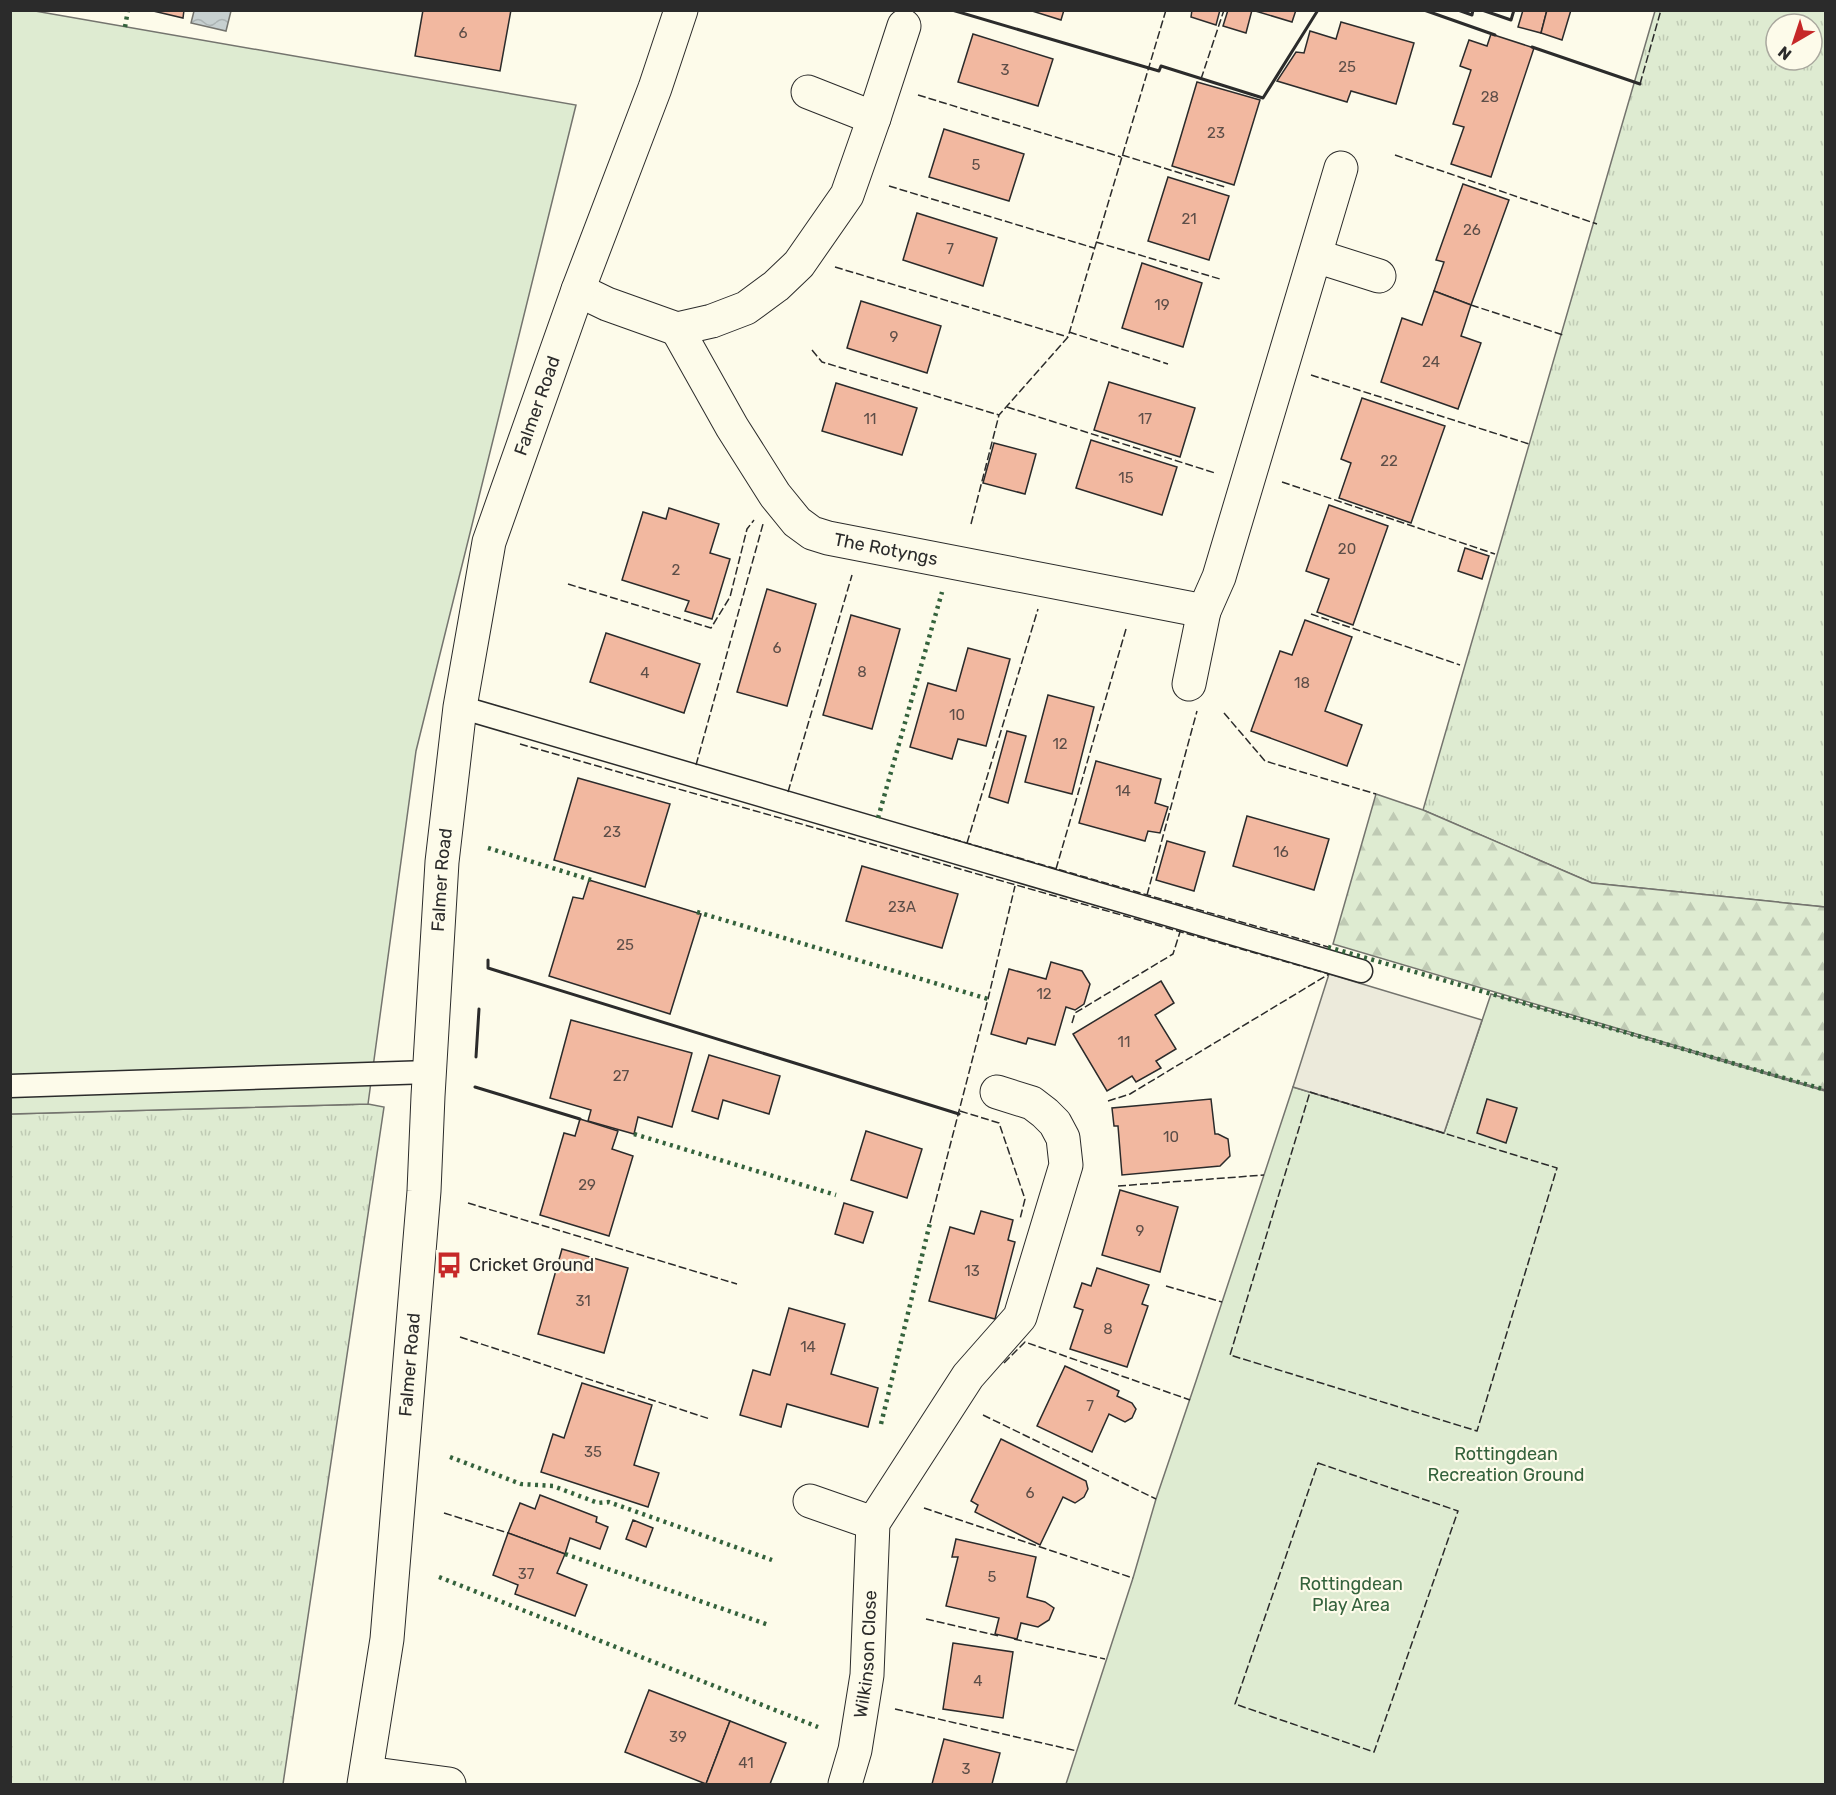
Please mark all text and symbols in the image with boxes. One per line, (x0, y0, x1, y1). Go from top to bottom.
north arrow (1764, 12, 1824, 72)
house number: 6 (458, 24, 468, 42)
text: N (1774, 42, 1795, 64)
house number: 25 (1338, 58, 1356, 76)
house number: 3 (1000, 61, 1010, 79)
house number: 28 (1481, 88, 1499, 106)
house number: 23 (1207, 124, 1225, 142)
house number: 5 (972, 156, 981, 174)
house number: 21 (1181, 210, 1197, 228)
house number: 26 (1463, 221, 1481, 239)
house number: 7 (946, 240, 954, 258)
house number: 19 (1154, 296, 1170, 314)
house number: 9 (890, 328, 899, 346)
street label: Falmer Road (509, 353, 565, 458)
house number: 24 (1422, 353, 1440, 371)
house number: 11 (864, 410, 876, 428)
house number: 17 (1138, 410, 1152, 428)
house number: 22 (1380, 452, 1398, 470)
house number: 15 (1118, 469, 1134, 487)
street label: The Rotyngs (832, 528, 940, 570)
house number: 20 (1338, 540, 1356, 558)
house number: 2 (672, 561, 681, 579)
house number: 6 (772, 639, 782, 657)
house number: 8 (857, 663, 867, 681)
house number: 4 (640, 664, 650, 682)
house number: 18 (1294, 674, 1310, 692)
house number: 10 (949, 706, 965, 724)
house number: 12 (1052, 735, 1068, 753)
house number: 14 (1115, 782, 1131, 800)
house number: 23 (603, 823, 621, 841)
street label: Falmer Road (427, 827, 457, 932)
house number: 16 (1273, 843, 1289, 861)
house number: 23A (888, 898, 916, 916)
house number: 25 (616, 936, 634, 954)
house number: 12 (1036, 985, 1052, 1003)
house number: 11 (1118, 1033, 1130, 1051)
house number: 27 (613, 1067, 630, 1085)
house number: 10 (1163, 1128, 1179, 1146)
house number: 29 (578, 1176, 596, 1194)
house number: 9 (1136, 1222, 1145, 1240)
bus stop icon: Cricket Ground (434, 1250, 464, 1280)
place label: Cricket Ground (469, 1254, 594, 1276)
house number: 13 (964, 1262, 980, 1280)
house number: 31 (575, 1292, 591, 1310)
street label: Falmer Road (394, 1312, 425, 1417)
house number: 8 (1103, 1320, 1113, 1338)
house number: 14 (800, 1338, 816, 1356)
house number: 7 (1086, 1397, 1094, 1415)
house number: 35 (584, 1443, 602, 1461)
park label: Rottingdean Recreation Ground (1427, 1443, 1585, 1486)
house number: 6 (1025, 1484, 1035, 1502)
house number: 37 (518, 1565, 535, 1583)
house number: 5 (988, 1568, 997, 1586)
park label: Rottingdean Play Area (1299, 1573, 1403, 1616)
street label: Wilkinson Close (849, 1590, 881, 1720)
house number: 4 (973, 1672, 983, 1690)
house number: 39 (669, 1728, 687, 1746)
house number: 41 (738, 1754, 754, 1772)
house number: 3 (961, 1760, 971, 1778)

